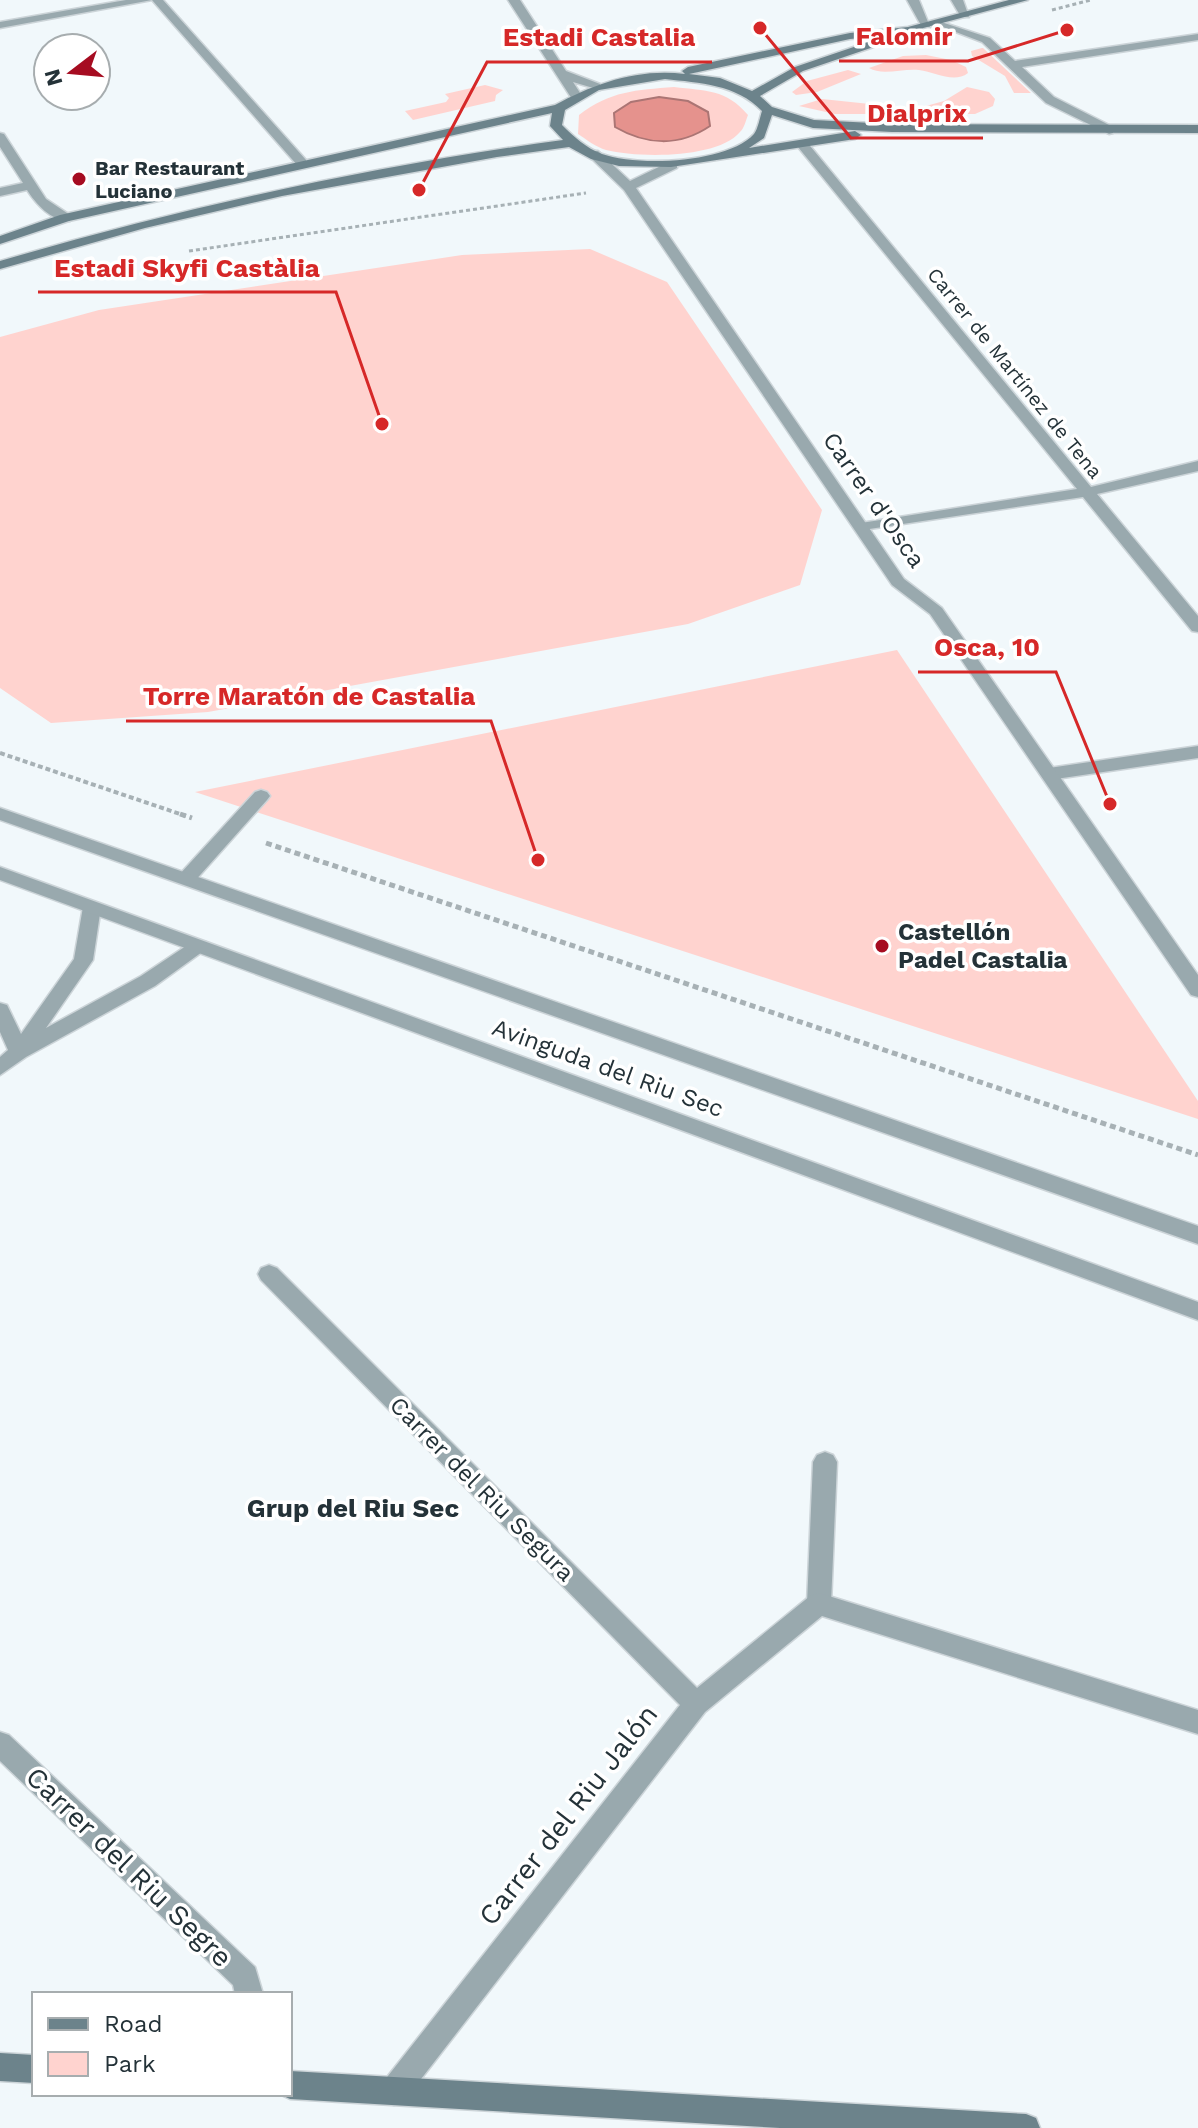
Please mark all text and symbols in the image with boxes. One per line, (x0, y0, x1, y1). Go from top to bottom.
callout: Falomir (839, 11, 968, 61)
callout: Estadi Castalia (487, 12, 712, 62)
text: Falomir (855, 21, 953, 51)
text: Estadi Castalia (503, 22, 695, 52)
north arrow (32, 32, 112, 112)
text: N (39, 66, 68, 89)
callout: Dialprix (851, 88, 983, 138)
text: Dialprix (867, 98, 968, 128)
place label: Bar Restaurant Luciano (95, 156, 244, 203)
marker: Bar Restaurant Luciano (70, 170, 88, 188)
callout: Estadi Skyfi Castàlia (38, 242, 336, 292)
text: Estadi Skyfi Castàlia (54, 253, 320, 283)
street label: Carrer de Martínez de Tena (922, 263, 1108, 483)
street label: Carrer d'Osca (817, 427, 931, 573)
callout: Osca, 10 (918, 622, 1056, 672)
text: Osca, 10 (934, 632, 1040, 662)
callout: Torre Maratón de Castalia (126, 671, 491, 721)
text: Torre Maratón de Castalia (143, 681, 475, 711)
place label: Castellón Padel Castalia (898, 918, 1068, 974)
marker: Castellón Padel Castalia (873, 937, 891, 955)
street label: Avinguda del Riu Sec (489, 1013, 727, 1123)
street label: Carrer del Riu Segura (384, 1391, 580, 1587)
district label: Grup del Riu Sec (247, 1493, 459, 1523)
street label: Carrer del Riu Jalón (472, 1698, 664, 1932)
street label: Carrer del Riu Segre (19, 1760, 239, 1974)
legend (32, 1992, 292, 2096)
text: Road (104, 2010, 163, 2038)
text: Park (104, 2050, 156, 2078)

